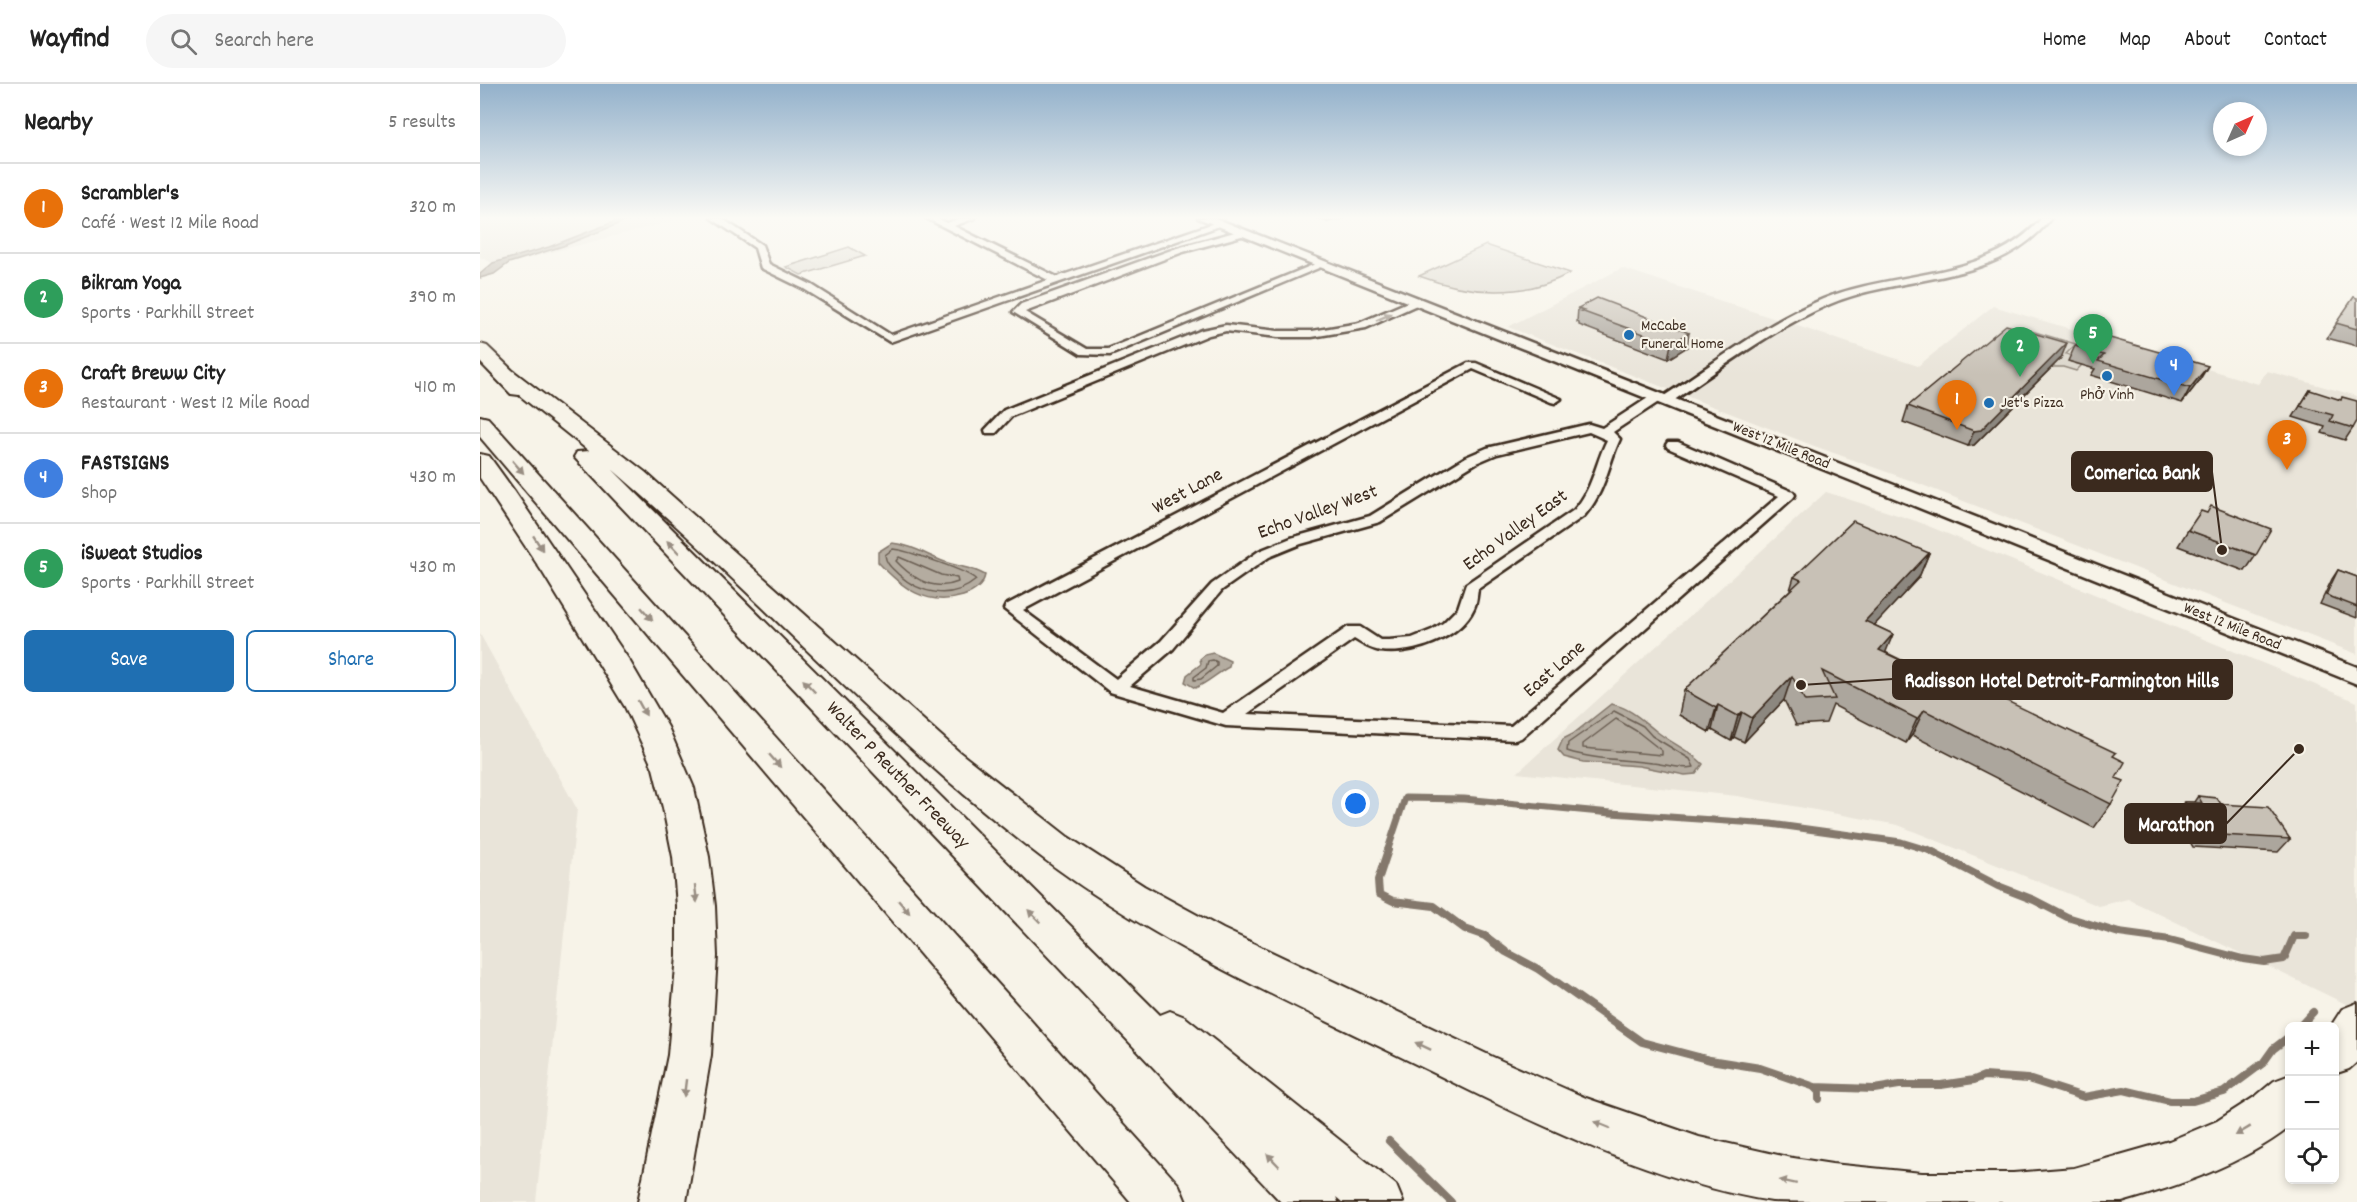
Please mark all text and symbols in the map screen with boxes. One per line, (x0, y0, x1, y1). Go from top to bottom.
search box (146, 14, 566, 68)
text: Wayfind (30, 21, 110, 61)
icon: search (167, 25, 200, 58)
text: Search here (215, 26, 314, 57)
text: Home (2042, 26, 2086, 56)
text: Map (2119, 26, 2151, 56)
text: About (2184, 26, 2231, 56)
text: Contact (2264, 26, 2327, 56)
north arrow (2213, 102, 2267, 156)
text: Nearby (24, 105, 92, 142)
text: 5 results (388, 109, 456, 137)
text: Scrambler's (81, 179, 179, 210)
text: 1 (41, 194, 46, 222)
text: 320 m (409, 194, 456, 222)
text: Café · West 12 Mile Road (81, 210, 259, 238)
text: Bikram Yoga (81, 269, 181, 300)
text: 2 (39, 284, 48, 312)
text: 390 m (409, 284, 456, 312)
text: Sports · Parkhill Street (81, 300, 255, 328)
one-way arrow (1375, 312, 1392, 321)
pin: 5 (2074, 314, 2112, 364)
place label: McCabe Funeral Home (1641, 315, 1724, 356)
marker: McCabe Funeral Home (1622, 328, 1636, 342)
pin: 2 (2000, 328, 2040, 377)
pin: 4 (2154, 346, 2194, 396)
text: Craft Breww City (81, 359, 225, 390)
marker: Phở Vinh (2100, 369, 2114, 383)
text: 3 (39, 374, 48, 402)
text: 410 m (414, 374, 456, 402)
pin: 1 (1938, 380, 1976, 430)
place label: Phở Vinh (2080, 384, 2134, 407)
text: Restaurant · West 12 Mile Road (81, 390, 310, 418)
place label: Jet's Pizza (2001, 392, 2064, 415)
marker: Jet's Pizza (1982, 396, 1996, 410)
street label: West 12 Mile Road (1729, 416, 1833, 476)
pin: 3 (2268, 420, 2306, 470)
text: FASTSIGNS (81, 449, 170, 480)
callout: Comerica Bank (2072, 452, 2212, 491)
one-way arrow (512, 459, 525, 475)
text: Comerica Bank (2084, 460, 2200, 490)
street label: West Lane (1148, 462, 1228, 522)
text: 4 (39, 464, 48, 492)
text: 430 m (410, 464, 456, 492)
street label: Echo Valley West (1254, 478, 1382, 548)
text: Shop (81, 480, 117, 508)
street label: Echo Valley East (1458, 483, 1574, 579)
one-way arrow (532, 535, 543, 551)
text: iSweat Studios (81, 539, 203, 570)
one-way arrow (666, 539, 680, 554)
text: 5 (39, 554, 48, 582)
text: 430 m (410, 554, 456, 582)
text: Sports · Parkhill Street (81, 570, 255, 598)
street label: West 12 Mile Road (2180, 597, 2284, 657)
one-way arrow (640, 606, 653, 621)
button: Save (24, 630, 234, 692)
button: Share (246, 630, 456, 692)
street label: East Lane (1518, 635, 1592, 705)
callout: Radisson Hotel Detroit-Farmington Hills (1893, 660, 2232, 699)
text: Radisson Hotel Detroit-Farmington Hills (1904, 668, 2220, 698)
one-way arrow (802, 679, 816, 694)
street label: Walter P Reuther Freeway (819, 696, 976, 857)
one-way arrow (636, 700, 647, 716)
one-way arrow (768, 753, 781, 768)
your location (1341, 789, 1370, 818)
callout: Marathon (2125, 804, 2226, 843)
text: Marathon (2138, 812, 2214, 842)
one-way arrow (692, 885, 701, 904)
one-way arrow (897, 899, 910, 914)
one-way arrow (1027, 909, 1041, 923)
map controls (2285, 1022, 2339, 1184)
button: + (2285, 1022, 2339, 1076)
one-way arrow (1415, 1041, 1432, 1050)
button: − (2285, 1076, 2339, 1130)
one-way arrow (680, 1079, 689, 1098)
one-way arrow (1592, 1120, 1610, 1130)
one-way arrow (2235, 1126, 2251, 1137)
button: locate (2285, 1130, 2339, 1184)
one-way arrow (1266, 1154, 1280, 1168)
one-way arrow (1778, 1177, 1797, 1186)

